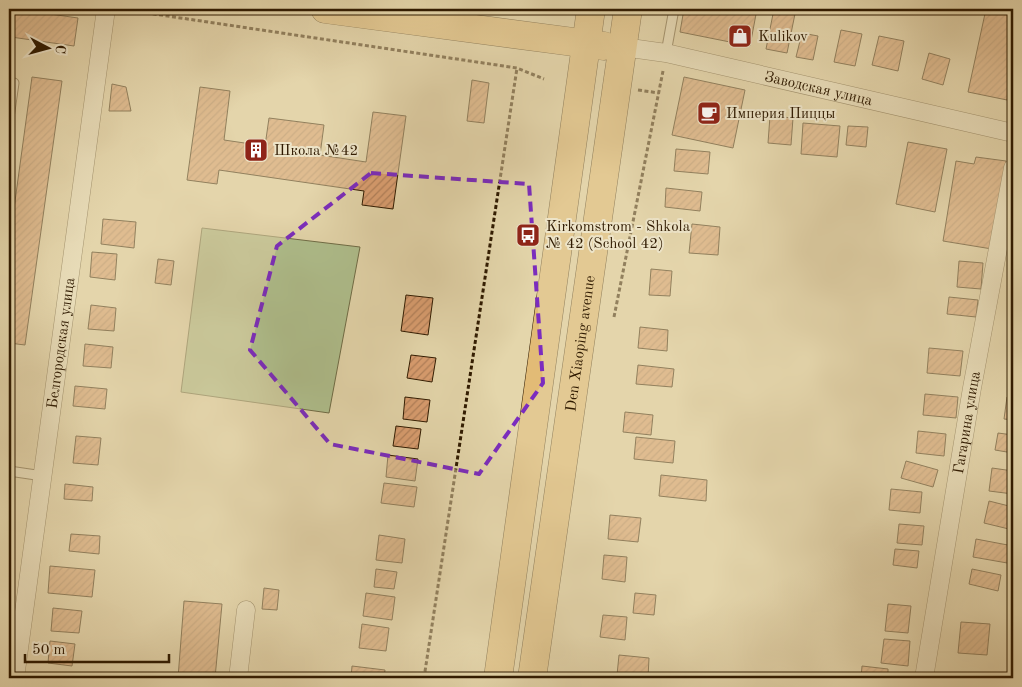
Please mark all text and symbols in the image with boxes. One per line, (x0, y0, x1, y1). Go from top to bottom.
north arrow (22, 22, 72, 72)
shop icon: Kulikov (727, 23, 753, 49)
place label: Kulikov (758, 30, 808, 45)
text: С (52, 44, 67, 55)
street label: Заводская улица (763, 70, 874, 109)
cafe icon: Империя Пиццы (696, 100, 722, 126)
place label: Империя Пиццы (726, 107, 835, 122)
building icon: Школа №42 (243, 137, 269, 163)
place label: Школа №42 (274, 144, 358, 159)
place label: Kirkomstrom - Shkola № 42 (School 42) (546, 220, 691, 252)
bus stop icon: Kirkomstrom - Shkola № 42 (School 42) (515, 222, 541, 248)
street label: Den Xiaoping avenue (564, 274, 599, 413)
street label: Белгородская улица (46, 276, 78, 410)
street label: Гагарина улица (952, 370, 984, 475)
scale bar (25, 632, 169, 664)
text: 50 m (32, 643, 66, 658)

